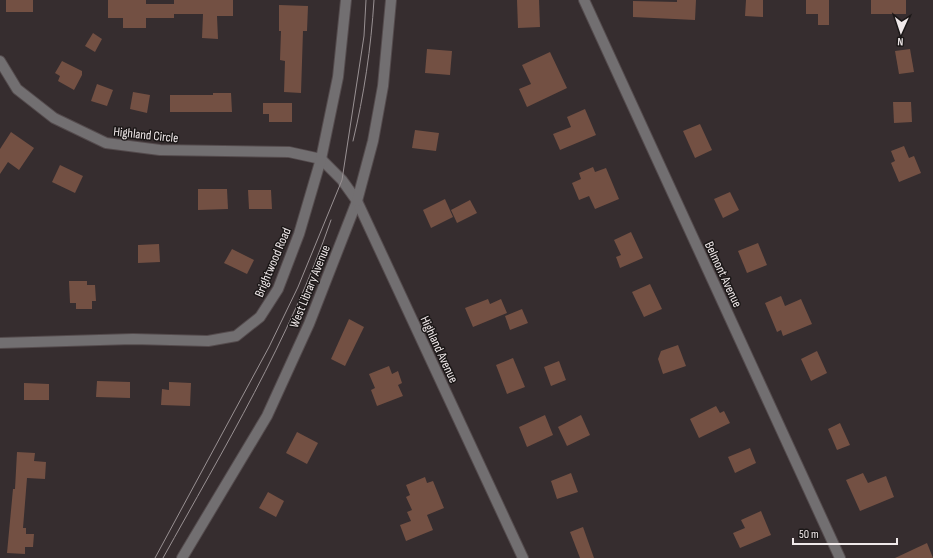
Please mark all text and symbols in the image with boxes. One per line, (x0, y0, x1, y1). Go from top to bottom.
north arrow (881, 12, 921, 52)
text: N (897, 35, 904, 48)
street label: Highland Circle (113, 124, 179, 146)
street label: Brightwood Road (251, 225, 295, 300)
street label: Belmont Avenue (701, 239, 745, 310)
street label: West Library Avenue (286, 243, 334, 330)
street label: Highland Avenue (417, 313, 462, 385)
scale bar (793, 520, 897, 546)
text: 50 m (799, 527, 819, 542)

